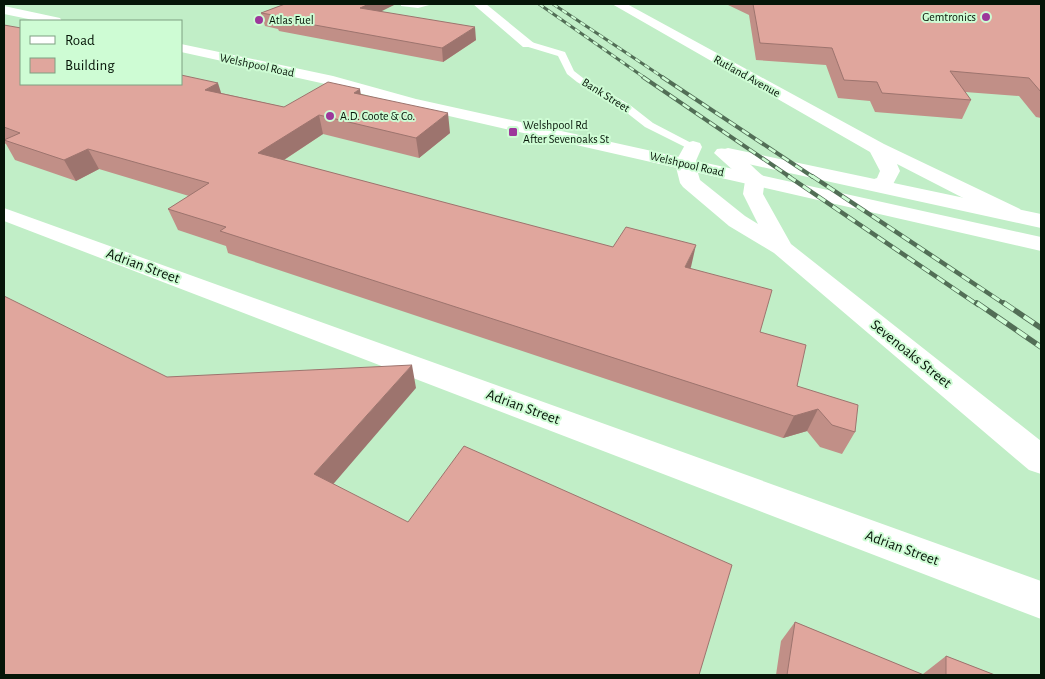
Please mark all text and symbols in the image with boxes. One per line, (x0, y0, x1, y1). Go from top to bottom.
place label: Gemtronics (922, 11, 976, 23)
marker: Gemtronics (980, 11, 992, 23)
marker: Atlas Fuel (253, 14, 265, 26)
place label: Atlas Fuel (269, 14, 314, 26)
legend (20, 20, 182, 85)
text: Road (65, 33, 95, 48)
street label: Welshpool Road (219, 51, 295, 79)
street label: Rutland Avenue (712, 53, 782, 99)
text: Building (65, 58, 115, 73)
street label: Bank Street (580, 76, 632, 114)
marker: A.D. Coote & Co. (324, 110, 336, 122)
place label: A.D. Coote & Co. (340, 110, 415, 122)
place label: Welshpool Rd After Sevenoaks St (523, 119, 609, 145)
marker: Welshpool Rd After Sevenoaks St (507, 126, 519, 138)
street label: Welshpool Road (649, 150, 725, 178)
street label: Adrian Street (104, 246, 182, 286)
street label: Sevenoaks Street (868, 317, 954, 391)
street label: Adrian Street (484, 387, 562, 427)
street label: Adrian Street (863, 528, 941, 568)

